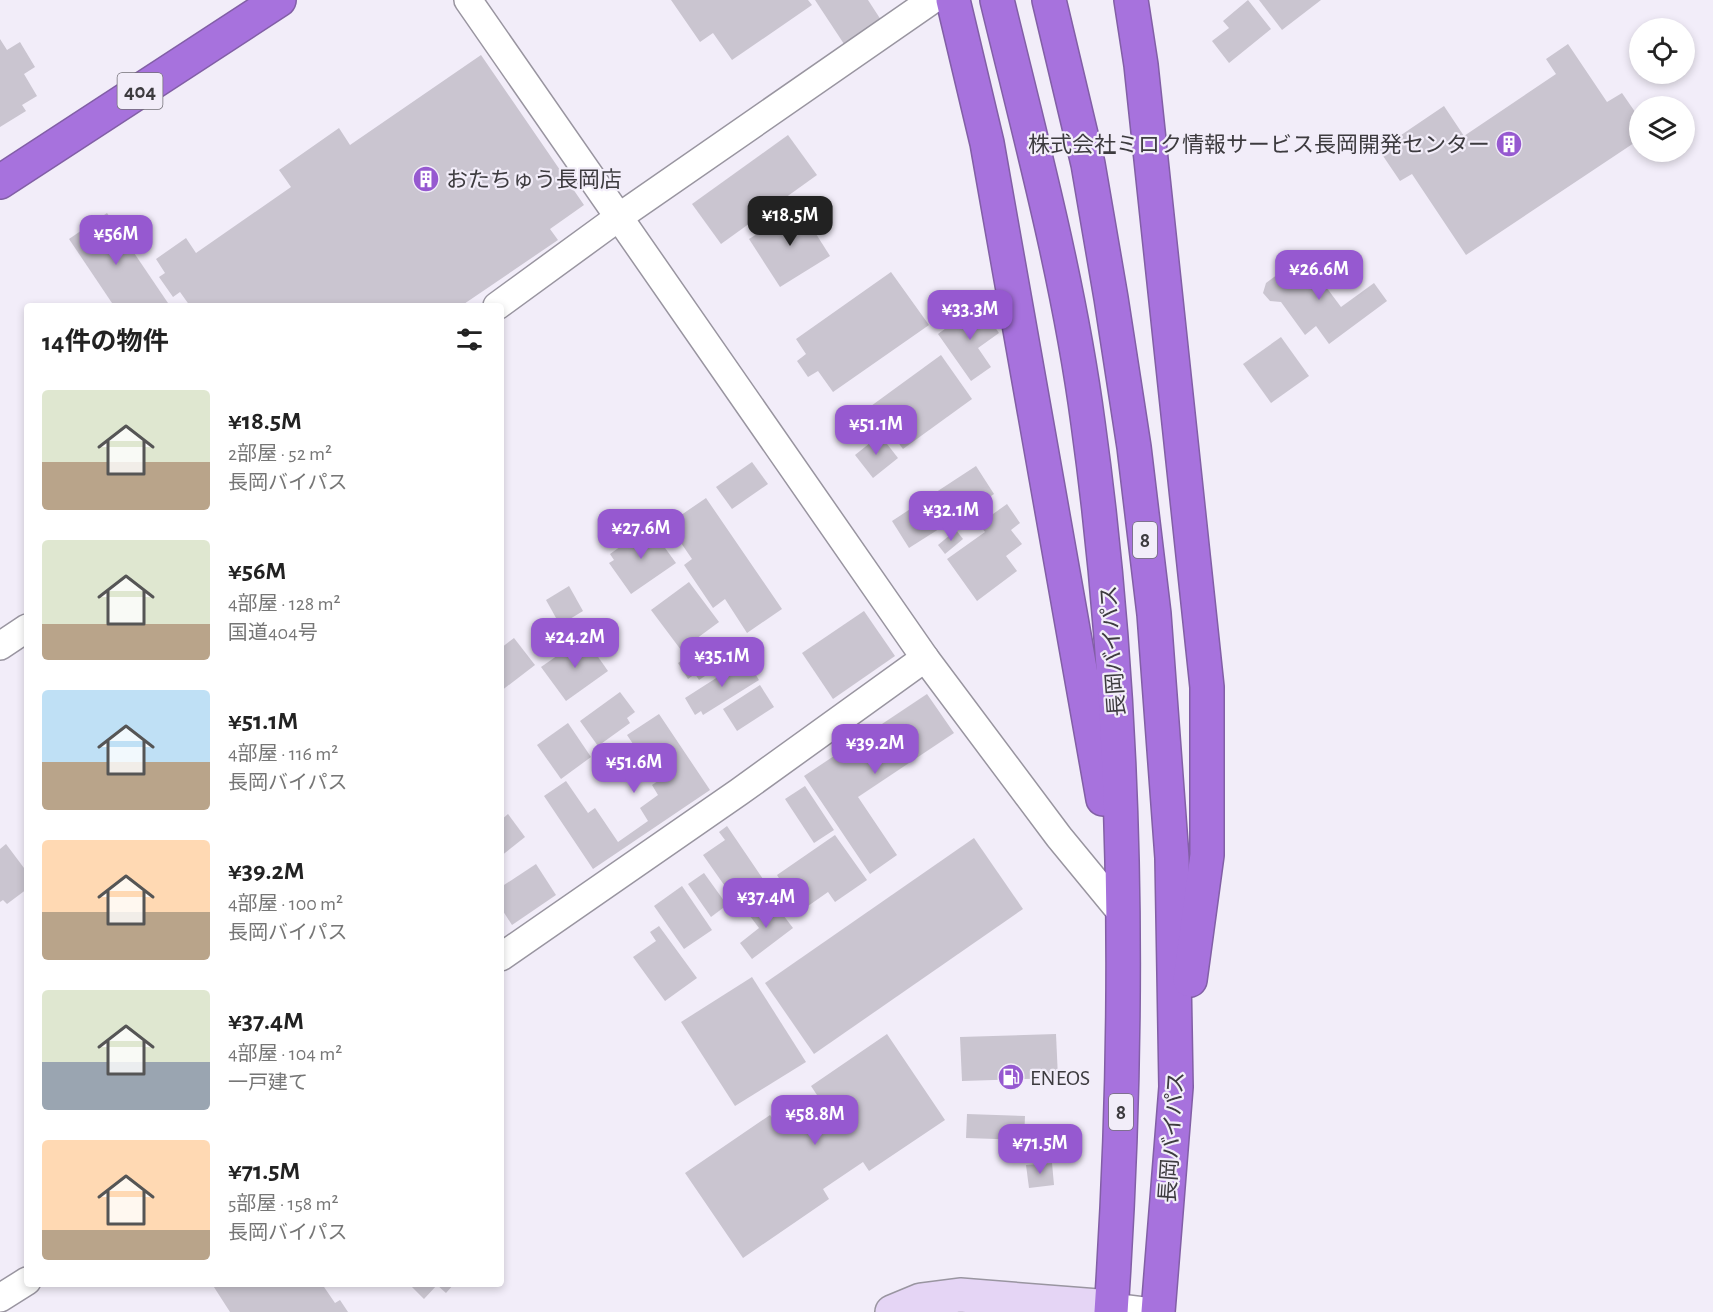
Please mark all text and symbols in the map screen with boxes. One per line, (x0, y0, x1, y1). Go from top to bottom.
map controls (1629, 18, 1695, 162)
button: locate (1629, 18, 1695, 84)
road number: 404 (118, 73, 162, 109)
button: layers (1629, 96, 1695, 162)
building icon: 株式会社ミロク情報サービス長岡開発センター (1494, 129, 1524, 159)
place label: 株式会社ミロク情報サービス長岡開発センター (1028, 133, 1490, 156)
building icon: おたちゅう長岡店 (411, 164, 441, 194)
place label: おたちゅう長岡店 (446, 168, 622, 191)
pin: ¥18.5M (741, 196, 839, 247)
text: ¥18.5M (762, 205, 818, 225)
pin: ¥56M (80, 215, 152, 266)
text: ¥56M (94, 224, 138, 244)
pin: ¥26.6M (1270, 250, 1368, 301)
text: ¥26.6M (1289, 259, 1349, 279)
pin: ¥33.3M (921, 290, 1019, 341)
text: ¥33.3M (942, 299, 998, 319)
icon: filters (453, 323, 486, 356)
text: 14件の物件 (42, 329, 168, 355)
pin: ¥51.1M (827, 405, 925, 456)
text: ¥18.5M (228, 408, 302, 434)
icon: home (90, 414, 162, 486)
text: ¥51.1M (849, 414, 903, 434)
text: 2部屋 · 52 m² (228, 444, 332, 464)
text: 長岡バイパス (228, 473, 348, 493)
pin: ¥32.1M (902, 491, 1000, 542)
text: ¥32.1M (923, 500, 979, 520)
pin: ¥27.6M (592, 509, 690, 560)
text: ¥27.6M (612, 518, 670, 538)
road number: 8 (1133, 522, 1157, 558)
text: ¥56M (228, 558, 286, 584)
icon: home (90, 564, 162, 636)
street label: 長岡バイパス (1096, 585, 1129, 717)
text: 4部屋 · 128 m² (228, 594, 341, 614)
pin: ¥24.2M (526, 618, 624, 669)
text: 国道404号 (228, 623, 318, 643)
text: ¥24.2M (545, 627, 605, 647)
pin: ¥35.1M (673, 637, 771, 688)
text: ¥35.1M (694, 646, 750, 666)
text: ¥51.1M (228, 708, 298, 734)
icon: home (90, 714, 162, 786)
pin: ¥39.2M (826, 724, 924, 775)
text: ¥39.2M (846, 733, 904, 753)
pin: ¥51.6M (585, 743, 683, 794)
text: 4部屋 · 116 m² (228, 744, 338, 764)
text: ¥51.6M (606, 752, 662, 772)
text: 長岡バイパス (228, 773, 348, 793)
text: ¥39.2M (228, 858, 304, 884)
icon: home (90, 864, 162, 936)
pin: ¥37.4M (717, 878, 815, 929)
text: ¥37.4M (737, 887, 795, 907)
text: 4部屋 · 100 m² (228, 894, 343, 914)
text: 長岡バイパス (228, 923, 348, 943)
text: ¥37.4M (228, 1008, 304, 1034)
icon: home (90, 1014, 162, 1086)
text: 4部屋 · 104 m² (228, 1044, 342, 1064)
fuel station icon: ENEOS (996, 1062, 1026, 1092)
place label: ENEOS (1030, 1067, 1090, 1089)
street label: 長岡バイパス (1155, 1071, 1188, 1203)
text: 一戸建て (228, 1073, 308, 1093)
road number: 8 (1109, 1094, 1133, 1130)
pin: ¥58.8M (766, 1095, 864, 1146)
text: ¥58.8M (785, 1104, 845, 1124)
pin: ¥71.5M (991, 1124, 1089, 1175)
text: ¥71.5M (1012, 1133, 1068, 1153)
text: ¥71.5M (228, 1158, 300, 1184)
icon: home (90, 1164, 162, 1236)
text: 5部屋 · 158 m² (228, 1194, 339, 1214)
text: 長岡バイパス (228, 1223, 348, 1243)

